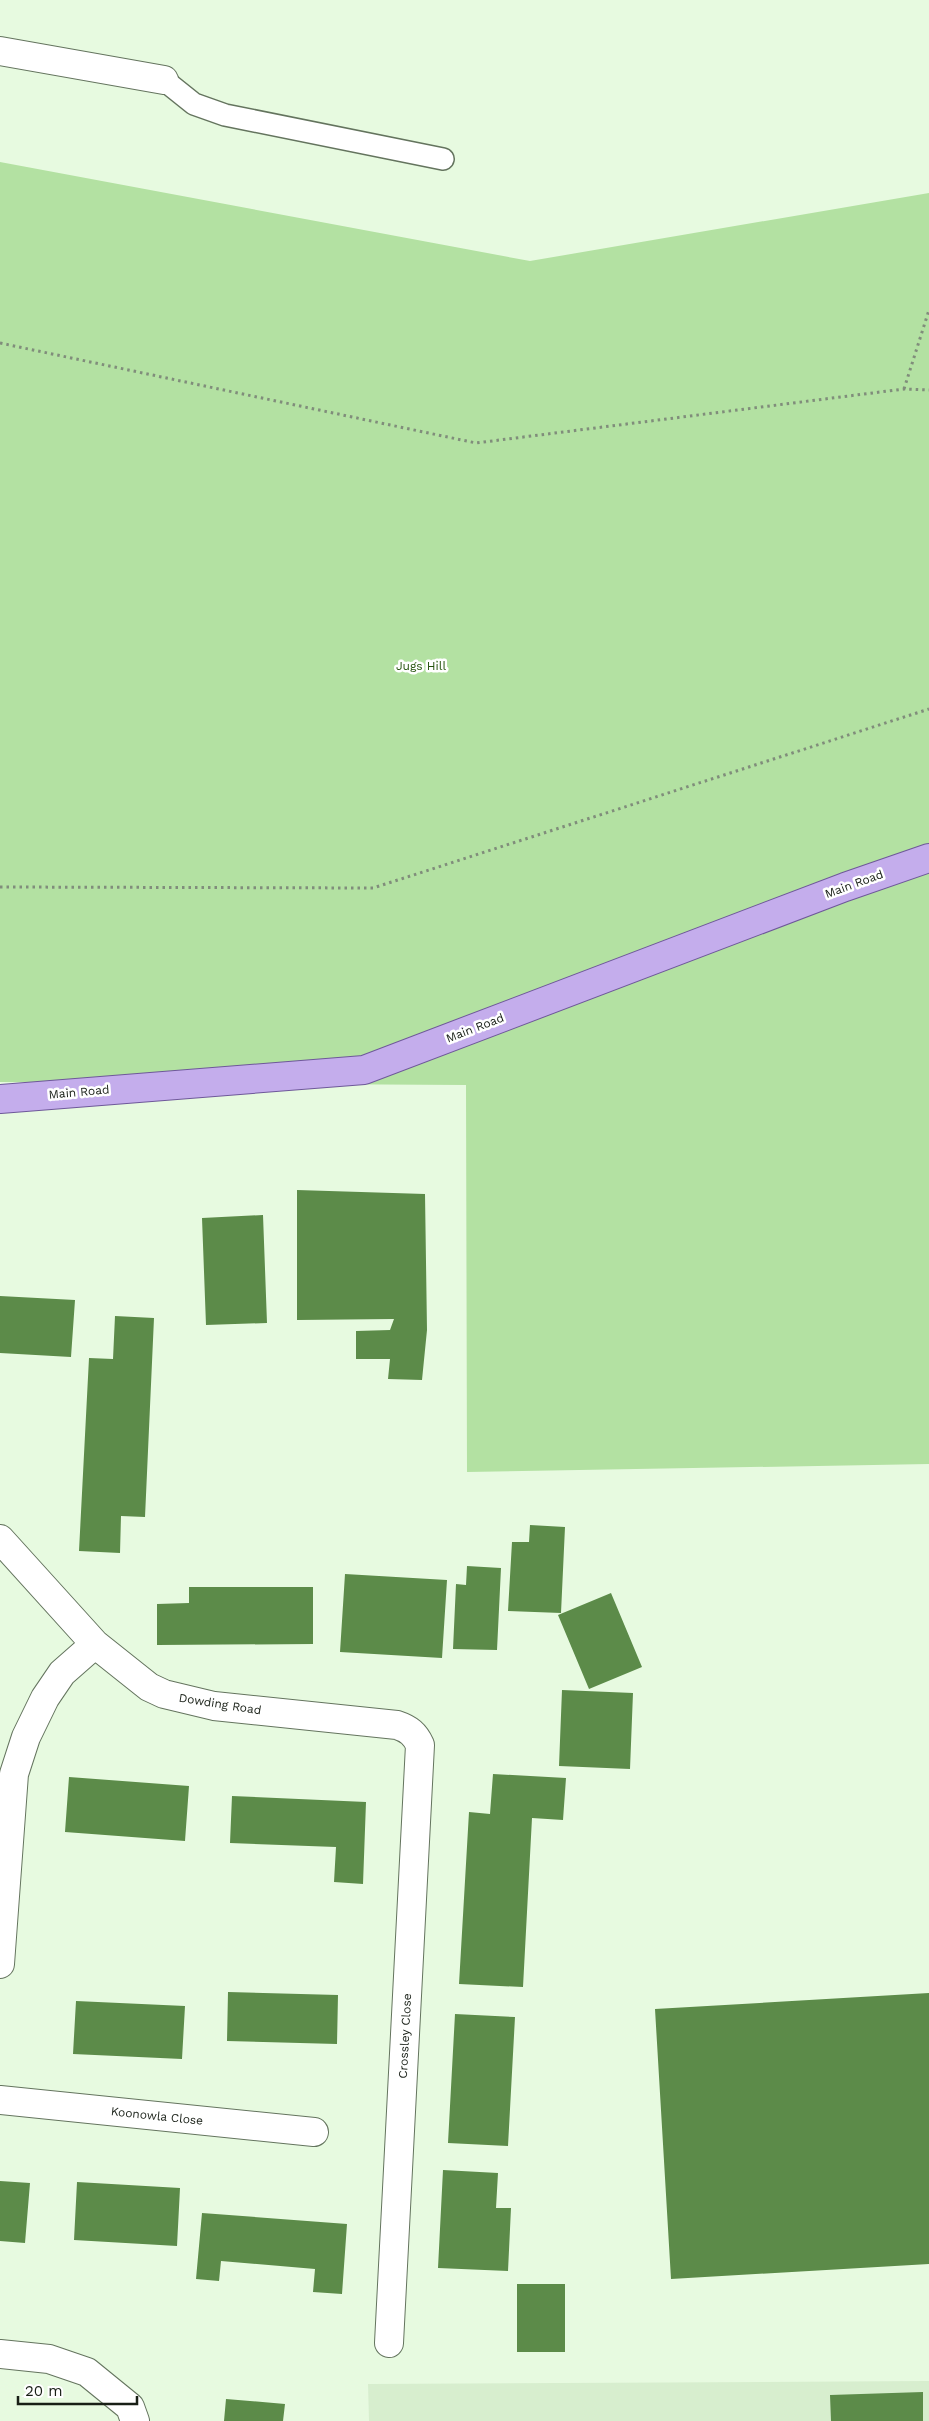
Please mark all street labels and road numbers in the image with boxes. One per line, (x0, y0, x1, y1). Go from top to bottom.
street label: Main Road (823, 867, 885, 901)
street label: Main Road (444, 1011, 506, 1045)
street label: Main Road (48, 1082, 110, 1102)
street label: Dowding Road (178, 1691, 262, 1717)
street label: Crossley Close (396, 1993, 414, 2079)
street label: Koonowla Close (110, 2104, 204, 2128)

